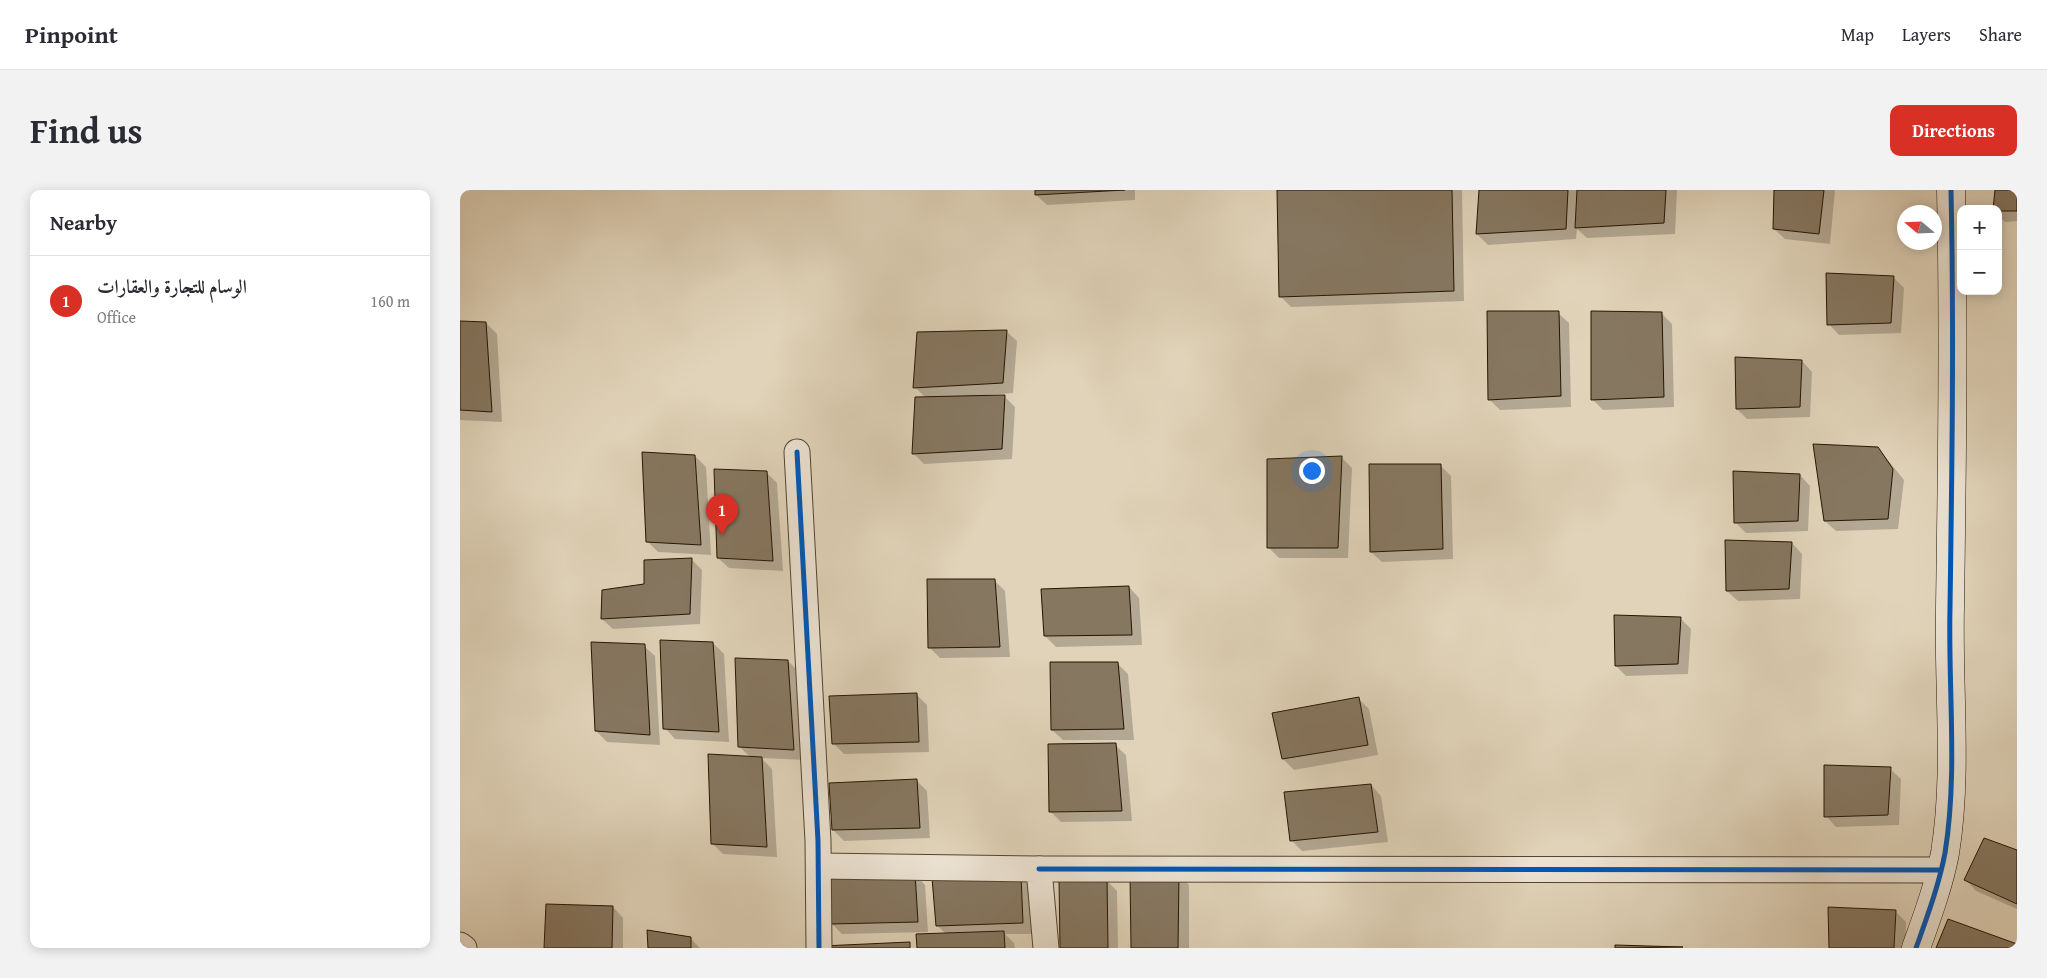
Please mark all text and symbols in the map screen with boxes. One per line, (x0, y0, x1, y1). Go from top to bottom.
text: Pinpoint (25, 17, 118, 52)
text: Map (1841, 21, 1874, 48)
text: Layers (1902, 21, 1951, 48)
text: Share (1979, 21, 2022, 48)
text: Find us (30, 105, 143, 156)
button: Directions (1890, 105, 2017, 156)
north arrow (1897, 205, 1942, 250)
map controls (1957, 205, 2002, 295)
button: + (1957, 205, 2002, 250)
text: Nearby (50, 207, 117, 238)
button: − (1957, 250, 2002, 295)
text: الوسام للتجارة والعقارات (97, 272, 247, 300)
text: 1 (62, 289, 70, 313)
text: 160 m (370, 289, 410, 313)
text: Office (97, 305, 136, 329)
your location (1299, 458, 1325, 484)
pin: 1 (706, 494, 738, 535)

